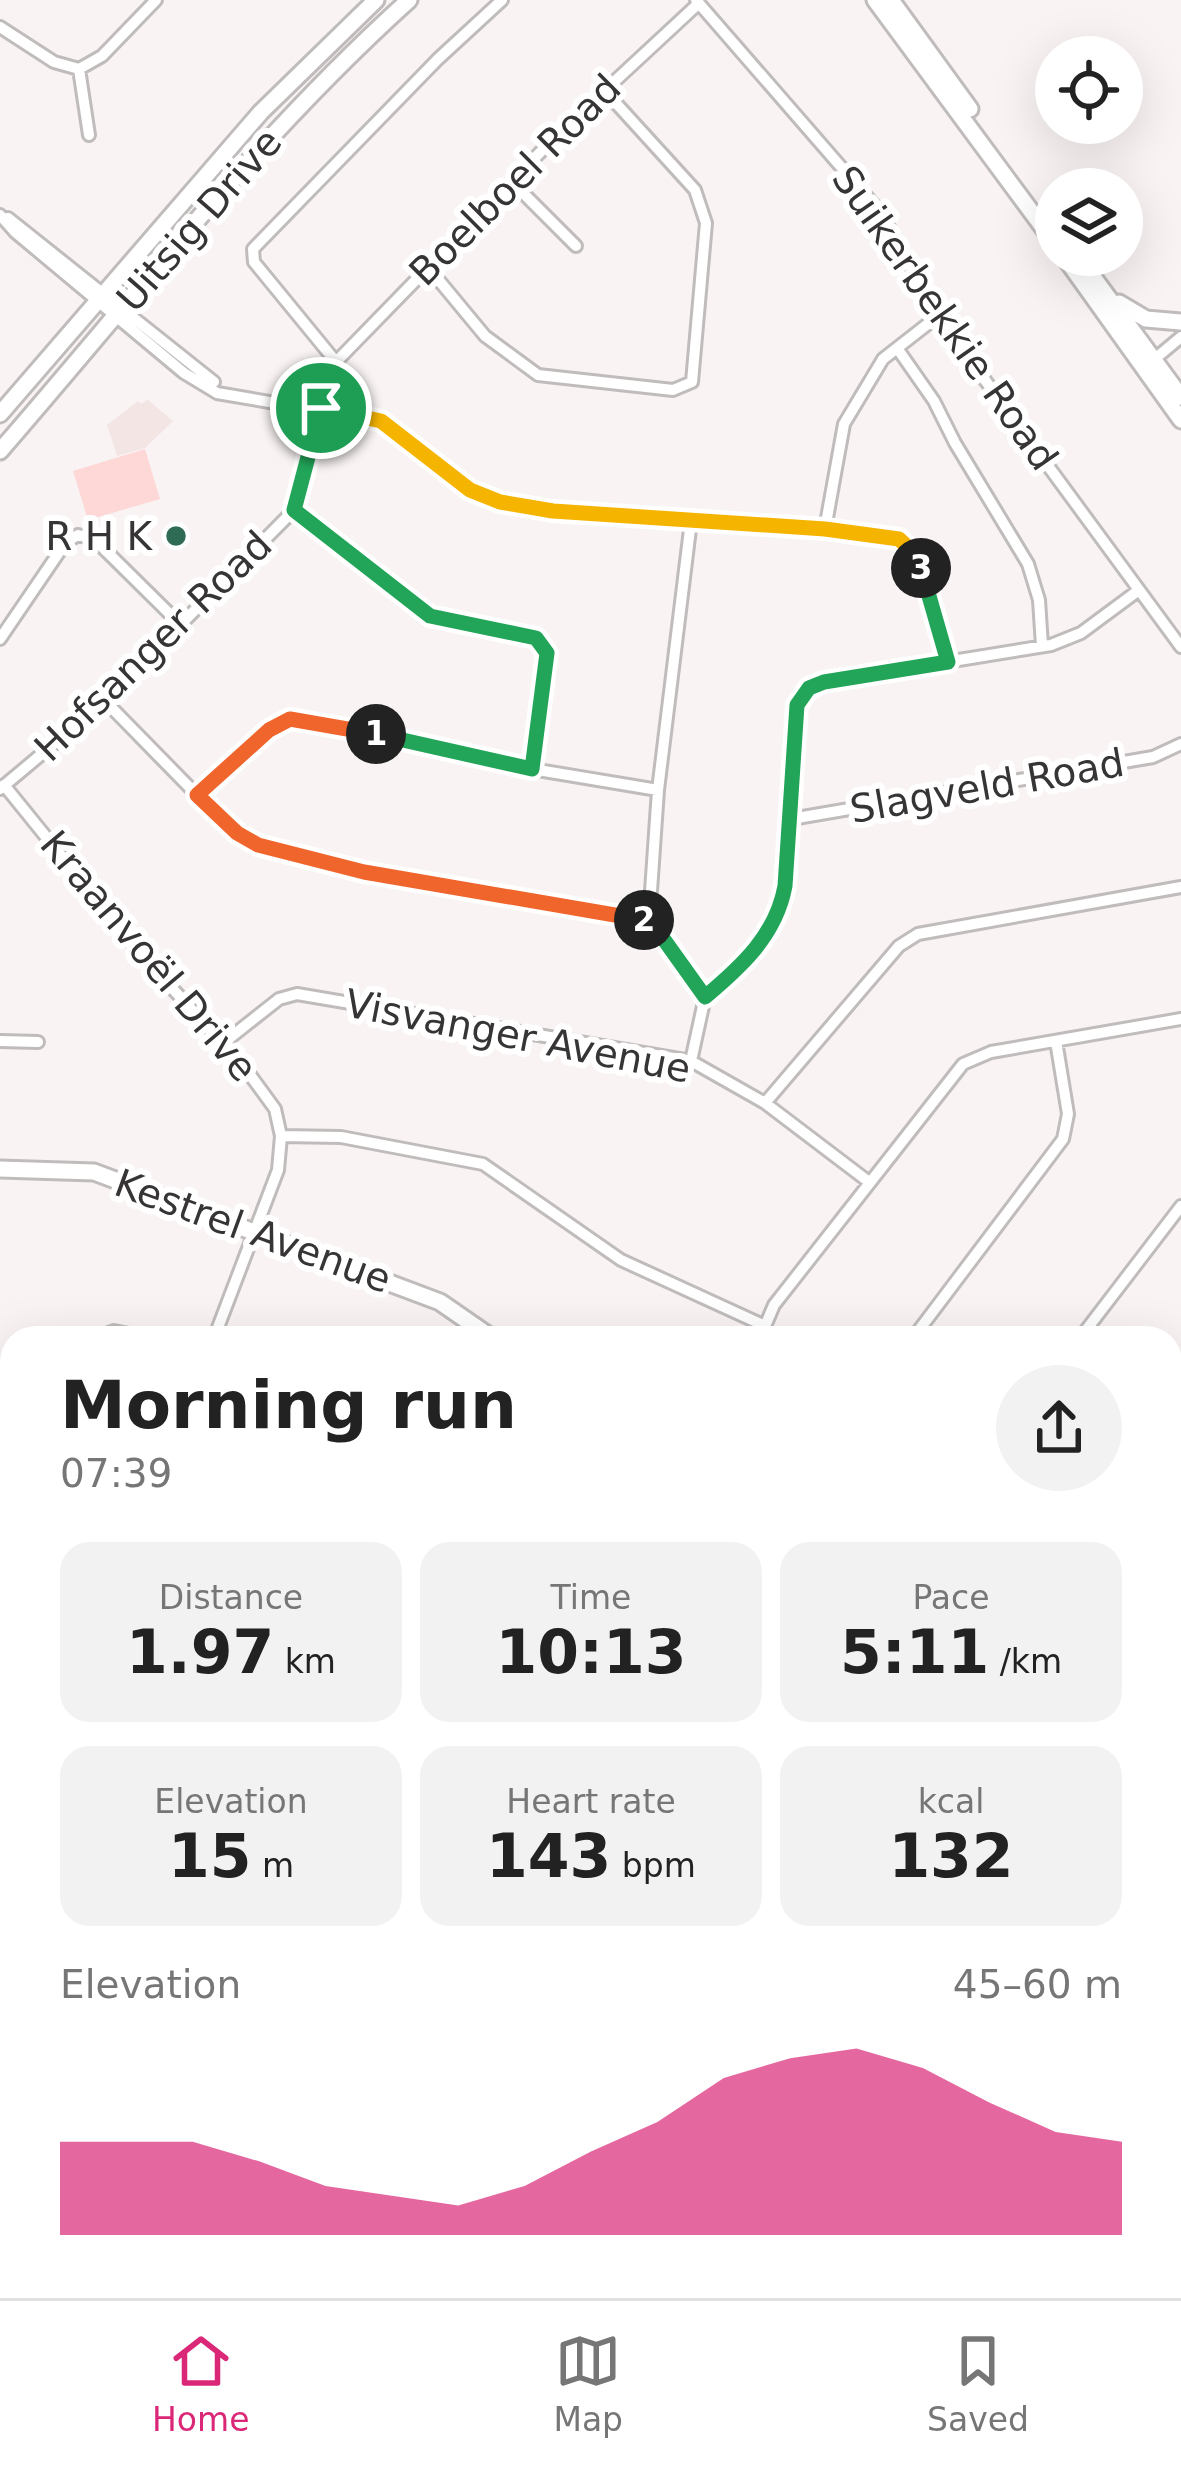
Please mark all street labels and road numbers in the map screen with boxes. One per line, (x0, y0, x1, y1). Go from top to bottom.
street label: Boelboel Road (400, 65, 630, 295)
street label: Uitsig Drive (108, 120, 290, 320)
street label: Suikerbekkie Road (823, 157, 1067, 479)
street label: Hofsanger Road (26, 522, 280, 770)
street label: Slagveld Road (847, 740, 1127, 832)
street label: Kraanvoël Drive (31, 822, 267, 1090)
street label: Visvanger Avenue (342, 980, 694, 1092)
street label: Kestrel Avenue (109, 1160, 397, 1302)

